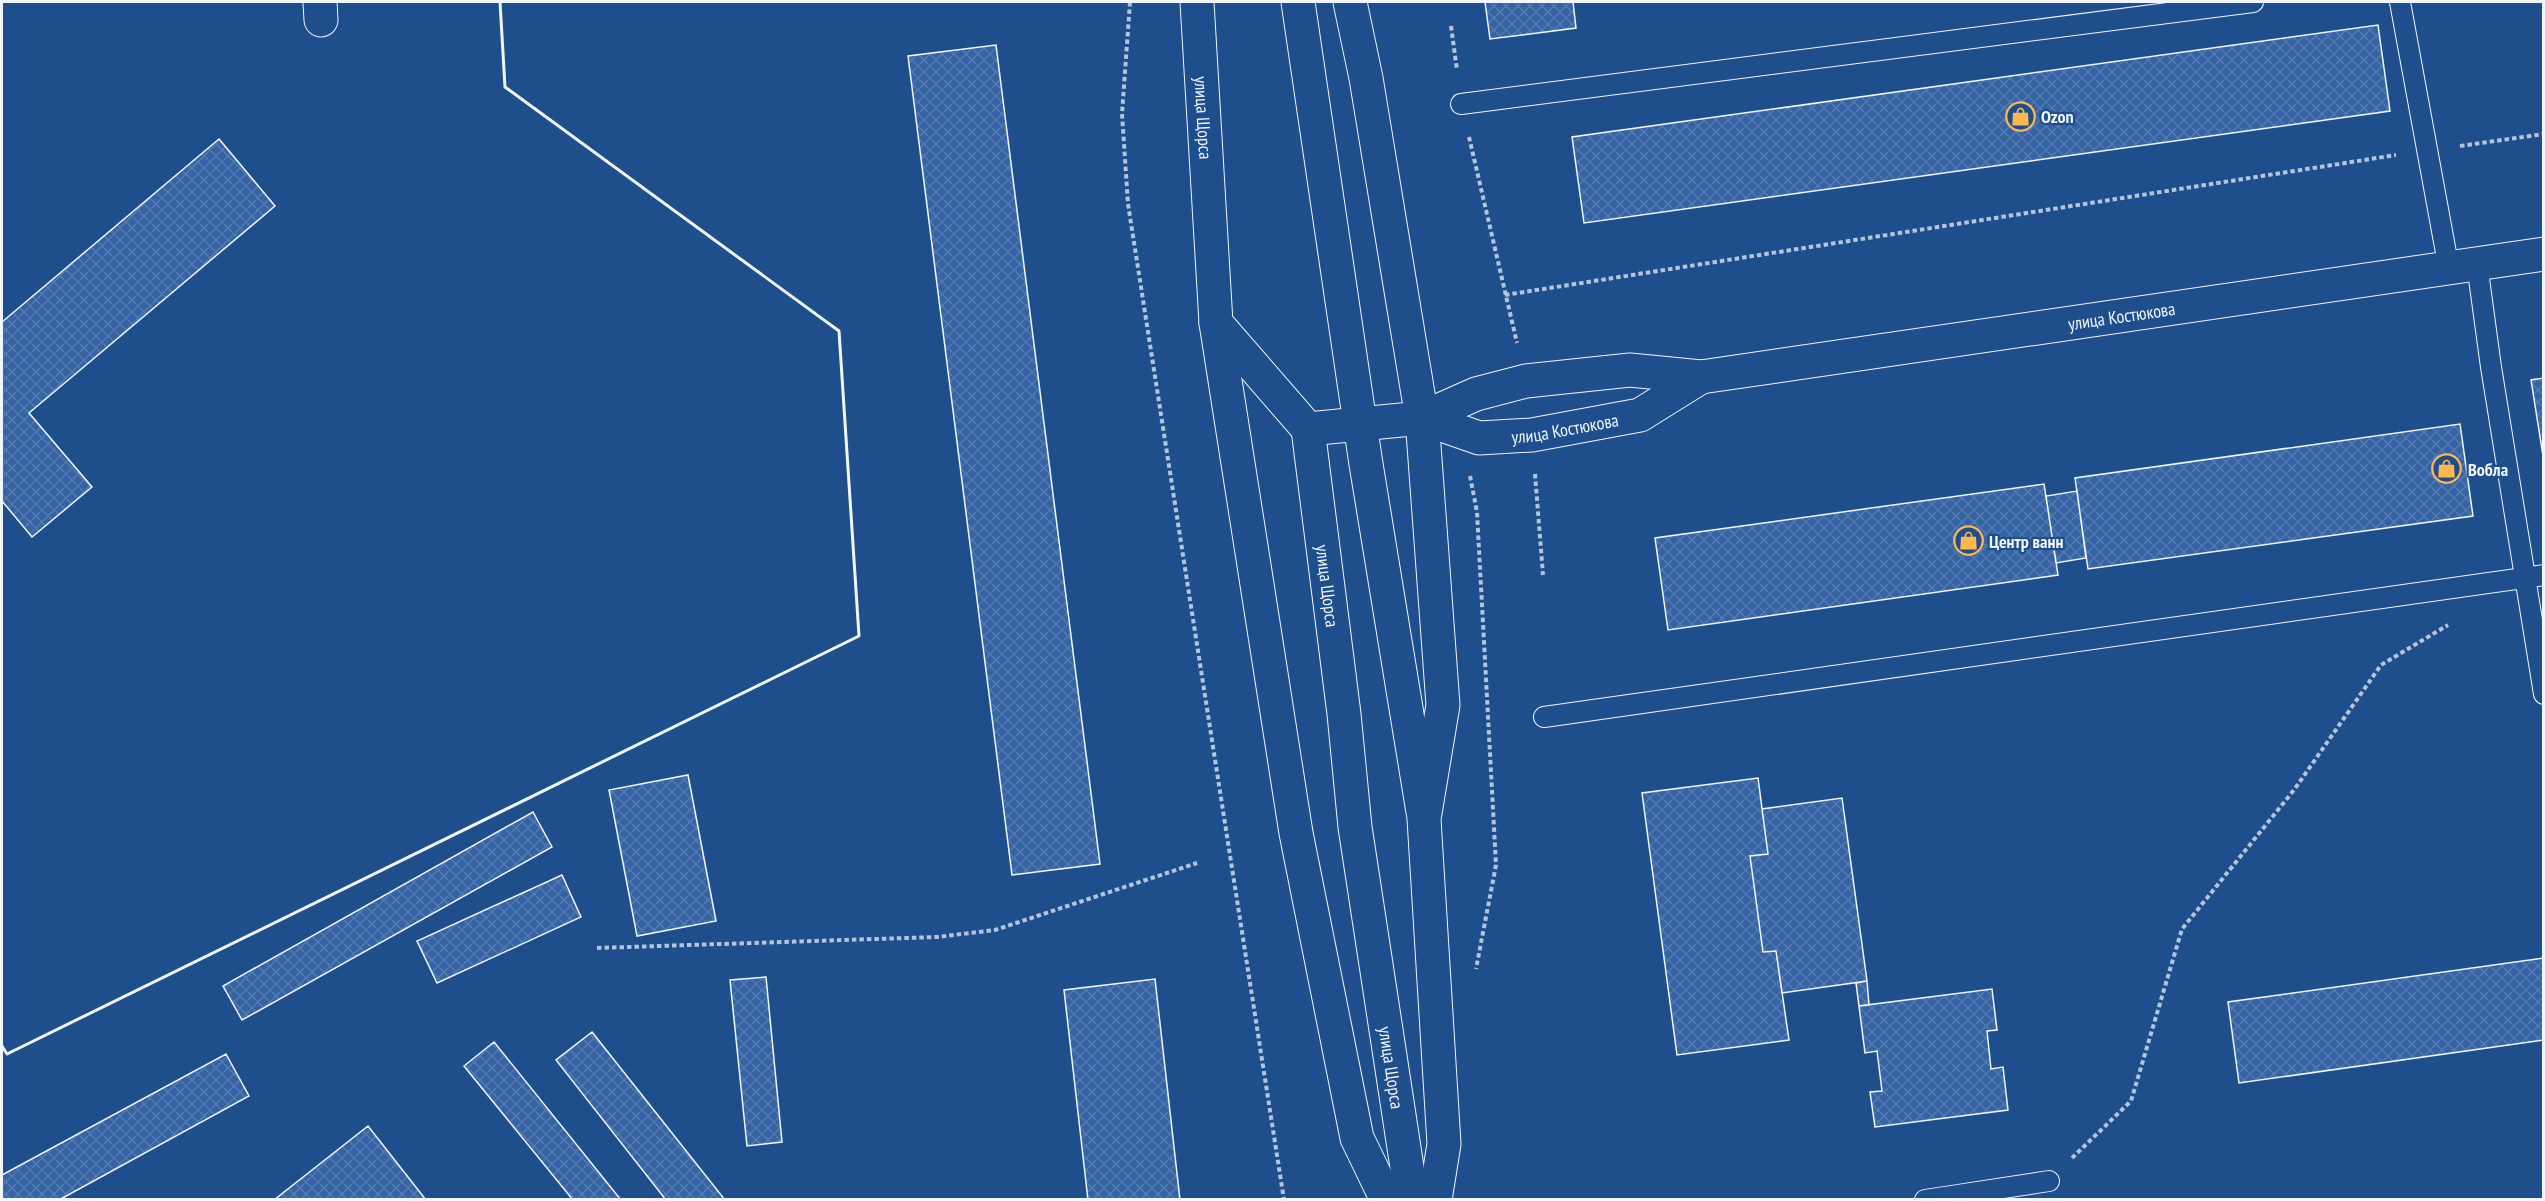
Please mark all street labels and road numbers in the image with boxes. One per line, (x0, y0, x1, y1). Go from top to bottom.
street label: улица Щорса (1190, 76, 1218, 160)
street label: улица Костюкова (2066, 296, 2177, 335)
street label: улица Костюкова (1511, 408, 1620, 448)
street label: улица Щорса (1311, 543, 1344, 628)
street label: улица Щорса (1374, 1025, 1409, 1110)

